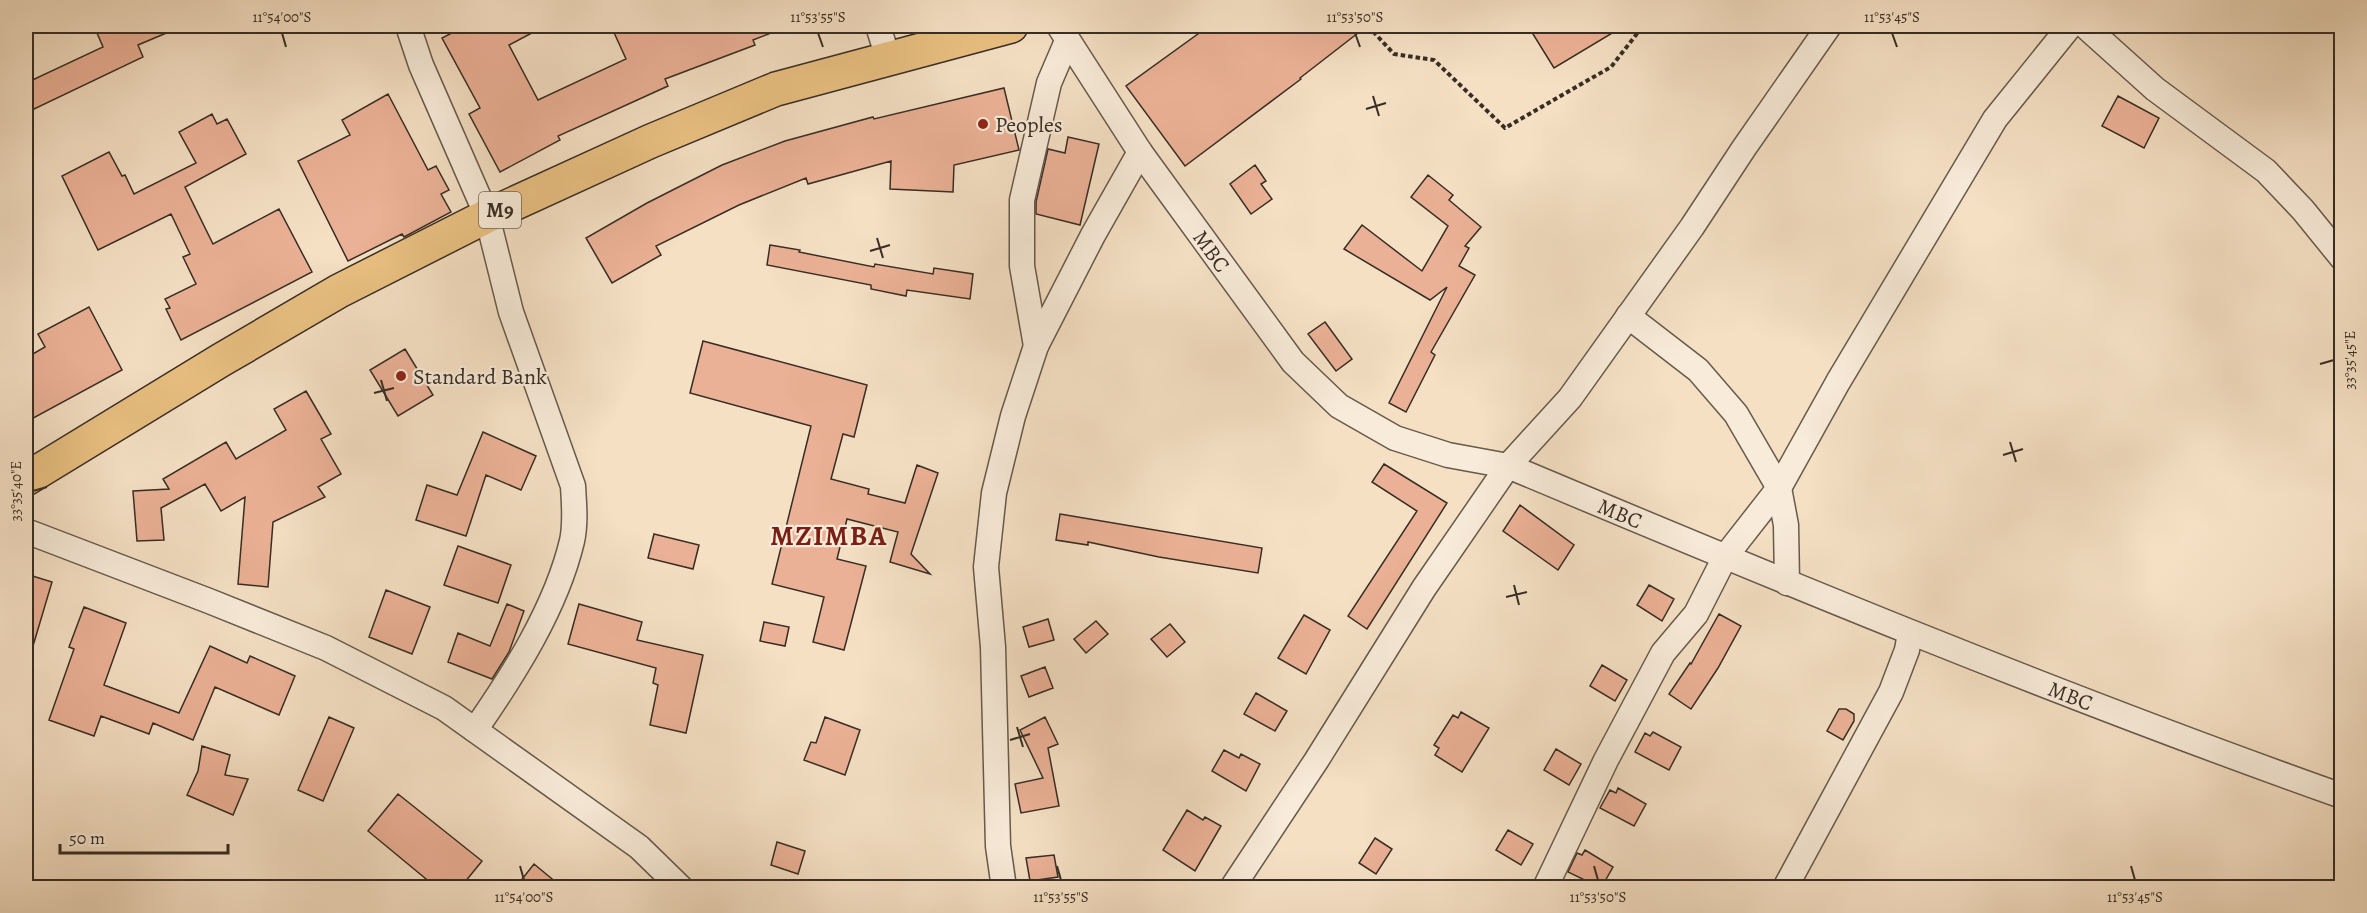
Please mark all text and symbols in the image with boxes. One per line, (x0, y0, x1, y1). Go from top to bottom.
text: 11°54'00"S (252, 7, 312, 27)
text: 11°53'55"S (790, 7, 846, 27)
text: 11°53'50"S (1327, 7, 1384, 27)
text: 11°53'45"S (1864, 7, 1920, 27)
place label: Peoples (995, 110, 1063, 140)
marker: Peoples (976, 117, 990, 131)
road number: M9 (479, 192, 521, 228)
street label: MBC (1186, 224, 1237, 279)
text: 33°35'45"E (2340, 331, 2360, 389)
place label: Standard Bank (413, 362, 547, 392)
marker: Standard Bank (394, 369, 408, 383)
text: 33°35'40"E (6, 461, 26, 521)
street label: MBC (1593, 491, 1647, 537)
district label: MZIMBA (770, 517, 888, 555)
street label: MBC (2044, 674, 2097, 718)
scale bar (60, 817, 228, 855)
text: 50 m (69, 826, 105, 850)
text: 11°54'00"S (494, 887, 554, 907)
text: 11°53'55"S (1033, 887, 1089, 907)
text: 11°53'50"S (1570, 887, 1627, 907)
text: 11°53'45"S (2107, 887, 2163, 907)

